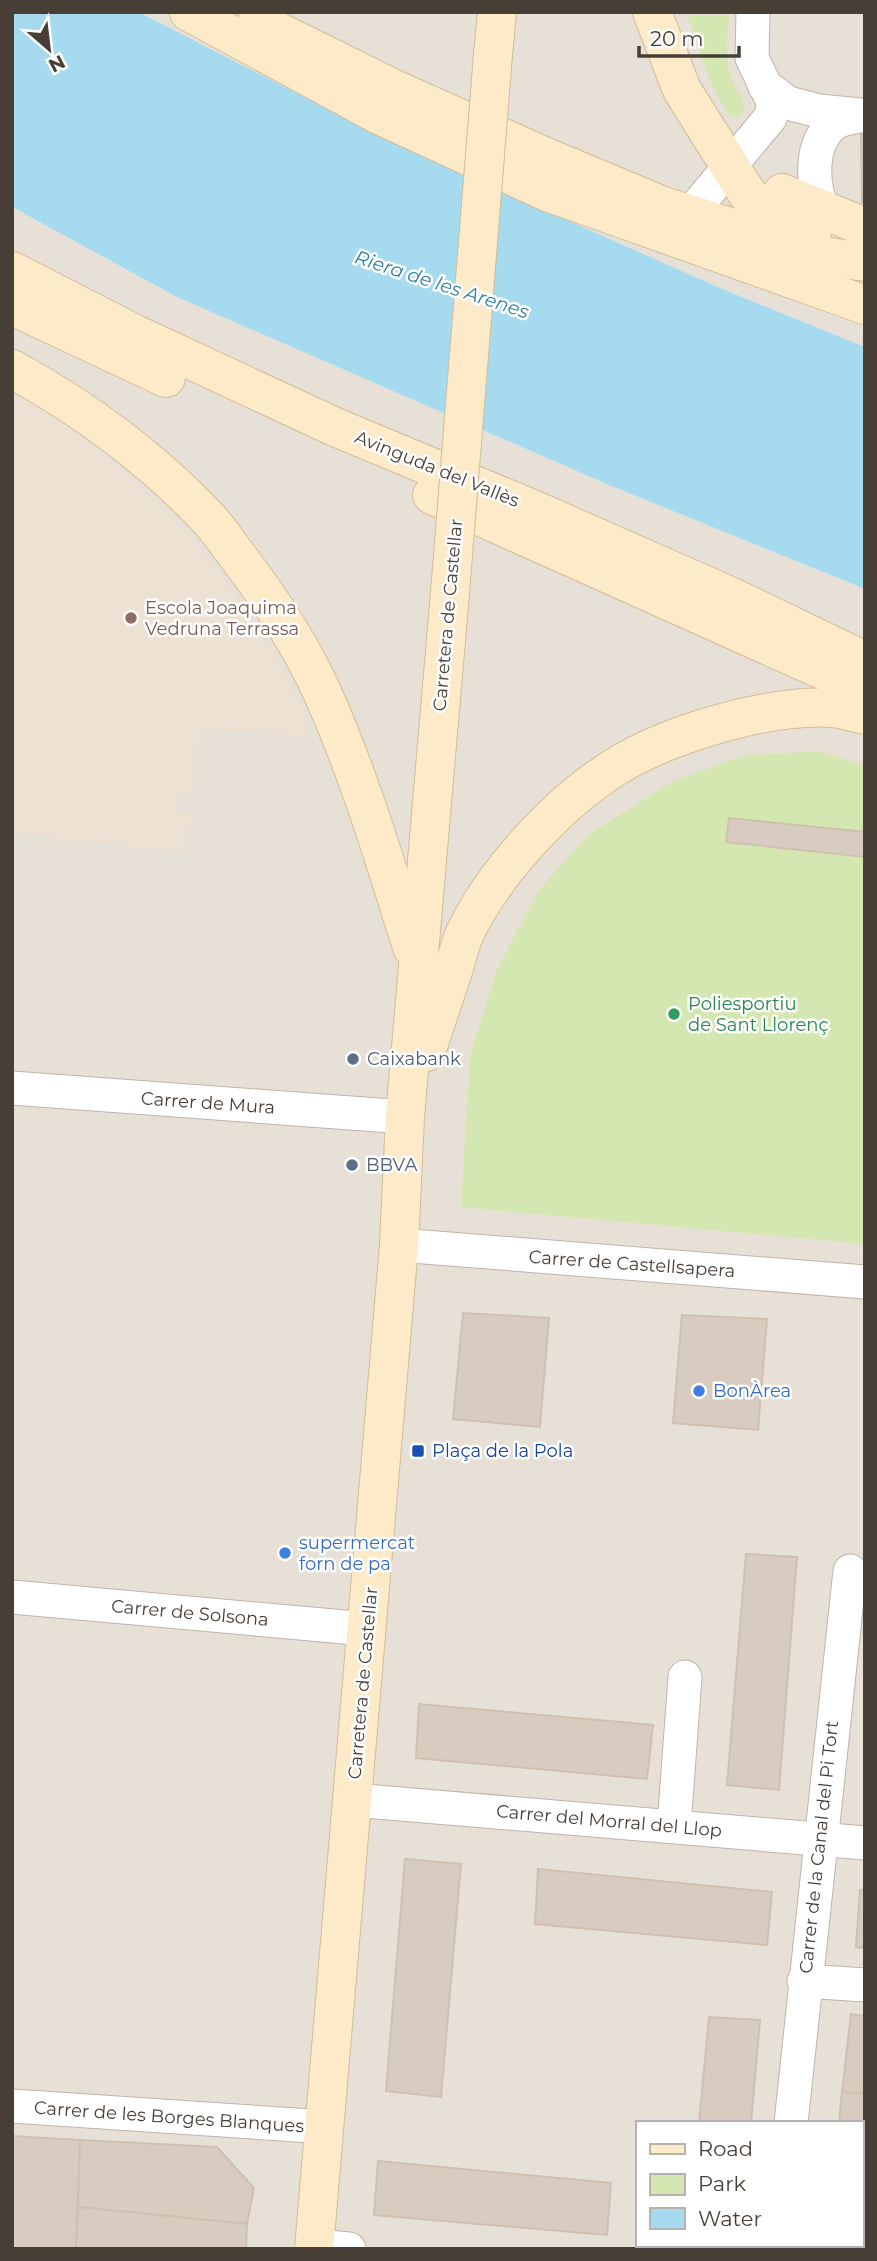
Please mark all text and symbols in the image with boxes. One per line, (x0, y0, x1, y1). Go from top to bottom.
north arrow (14, 14, 84, 84)
scale bar (639, 14, 739, 58)
text: 20 m (650, 26, 704, 51)
text: N (45, 50, 69, 77)
water label: Riera de les Arenes (352, 245, 532, 324)
street label: Avinguda del Vallès (352, 426, 523, 512)
street label: Carretera de Castellar (429, 518, 467, 712)
place label: Escola Joaquima Vedruna Terrassa (145, 597, 299, 640)
marker: Escola Joaquima Vedruna Terrassa (123, 610, 139, 626)
place label: Poliesportiu de Sant Llorenç (688, 993, 829, 1036)
marker: Poliesportiu de Sant Llorenç (666, 1006, 682, 1022)
place label: Caixabank (367, 1048, 461, 1070)
marker: Caixabank (345, 1051, 361, 1067)
street label: Carrer de Mura (140, 1087, 276, 1119)
place label: BBVA (366, 1154, 417, 1176)
marker: BBVA (344, 1157, 360, 1173)
street label: Carrer de Castellsapera (528, 1246, 736, 1282)
place label: BonÀrea (713, 1380, 791, 1402)
marker: BonÀrea (691, 1383, 707, 1399)
place label: Plaça de la Pola (432, 1440, 573, 1462)
marker: Plaça de la Pola (410, 1443, 426, 1459)
place label: supermercat forn de pa (299, 1532, 415, 1575)
marker: supermercat forn de pa (277, 1545, 293, 1561)
street label: Carretera de Castellar (344, 1586, 382, 1780)
street label: Carrer de Solsona (110, 1595, 270, 1631)
street label: Carrer de la Canal del Pi Tort (795, 1719, 843, 1975)
street label: Carrer del Morral del Llop (495, 1800, 723, 1842)
street label: Carrer de les Borges Blanques (33, 2097, 305, 2137)
legend (636, 2121, 863, 2247)
text: Road (698, 2136, 753, 2161)
text: Park (698, 2171, 746, 2196)
text: Water (698, 2206, 762, 2231)

